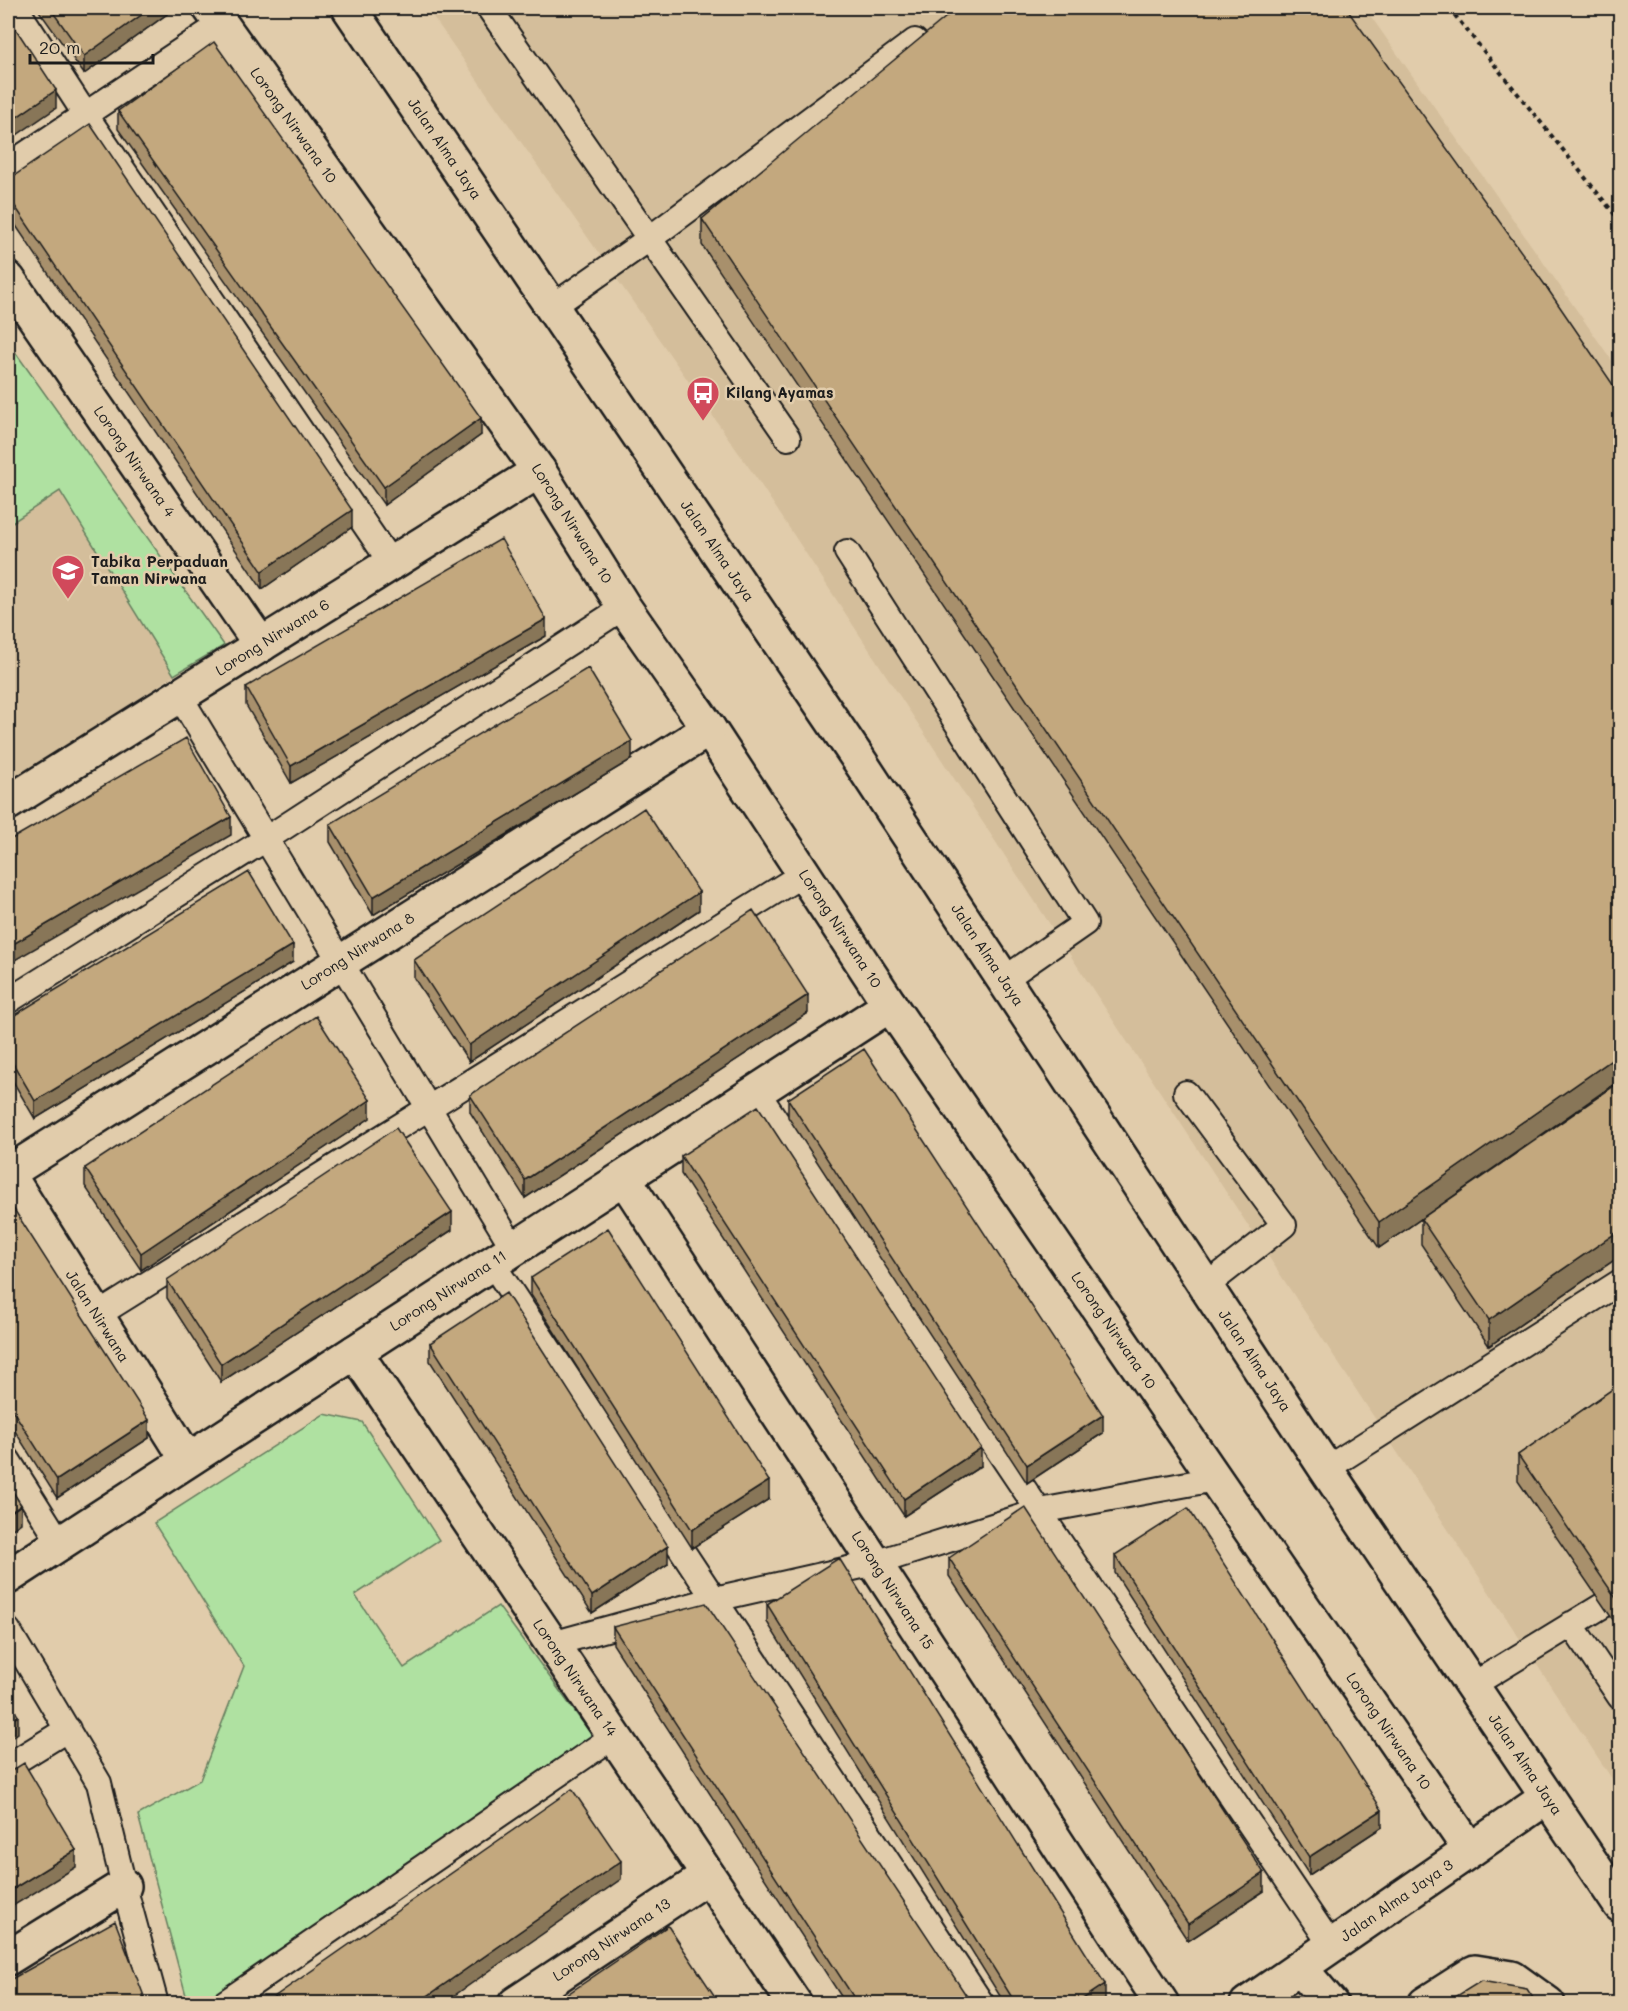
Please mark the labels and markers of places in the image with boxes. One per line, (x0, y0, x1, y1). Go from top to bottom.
bus stop icon: Kilang Ayamas (685, 375, 721, 422)
place label: Kilang Ayamas (726, 382, 834, 402)
place label: Tabika Perpaduan Taman Nirwana (91, 551, 228, 588)
school or university icon: Tabika Perpaduan Taman Nirwana (50, 553, 86, 600)

